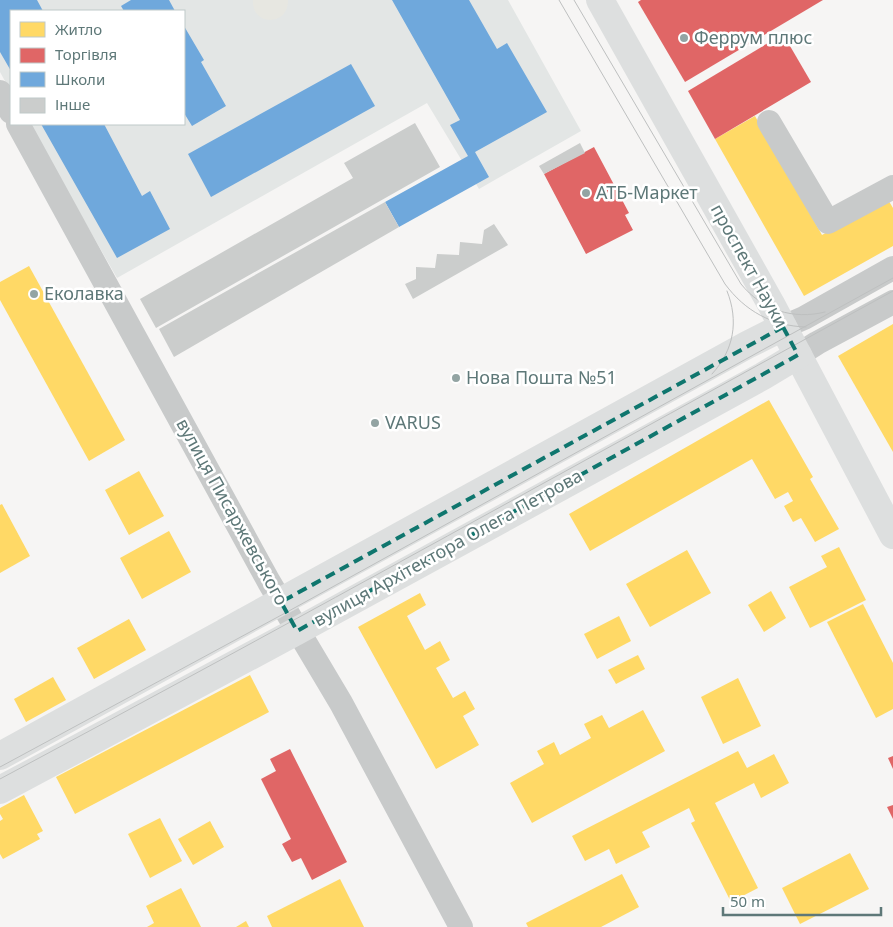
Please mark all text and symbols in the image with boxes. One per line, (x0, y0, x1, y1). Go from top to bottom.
legend (10, 10, 185, 125)
text: Житло (55, 19, 102, 39)
place label: Феррум плюс (694, 25, 812, 49)
marker: Феррум плюс (678, 32, 690, 44)
text: Торгівля (55, 44, 117, 64)
text: Школи (55, 69, 105, 89)
text: Інше (55, 94, 90, 114)
place label: АТБ-Маркет (596, 180, 698, 204)
marker: АТБ-Маркет (580, 187, 592, 199)
street label: проспект Науки (706, 199, 794, 332)
place label: Еколавка (44, 281, 124, 305)
marker: Еколавка (28, 288, 40, 300)
place label: Нова Пошта №51 (466, 365, 617, 389)
marker: Нова Пошта №51 (450, 372, 462, 384)
place label: VARUS (385, 410, 441, 434)
street label: вулиця Писаржевського (171, 414, 294, 609)
marker: VARUS (369, 417, 381, 429)
street label: вулиця Архітектора Олега Петрова (309, 463, 586, 631)
scale bar (723, 884, 880, 916)
text: 50 m (730, 891, 765, 911)

